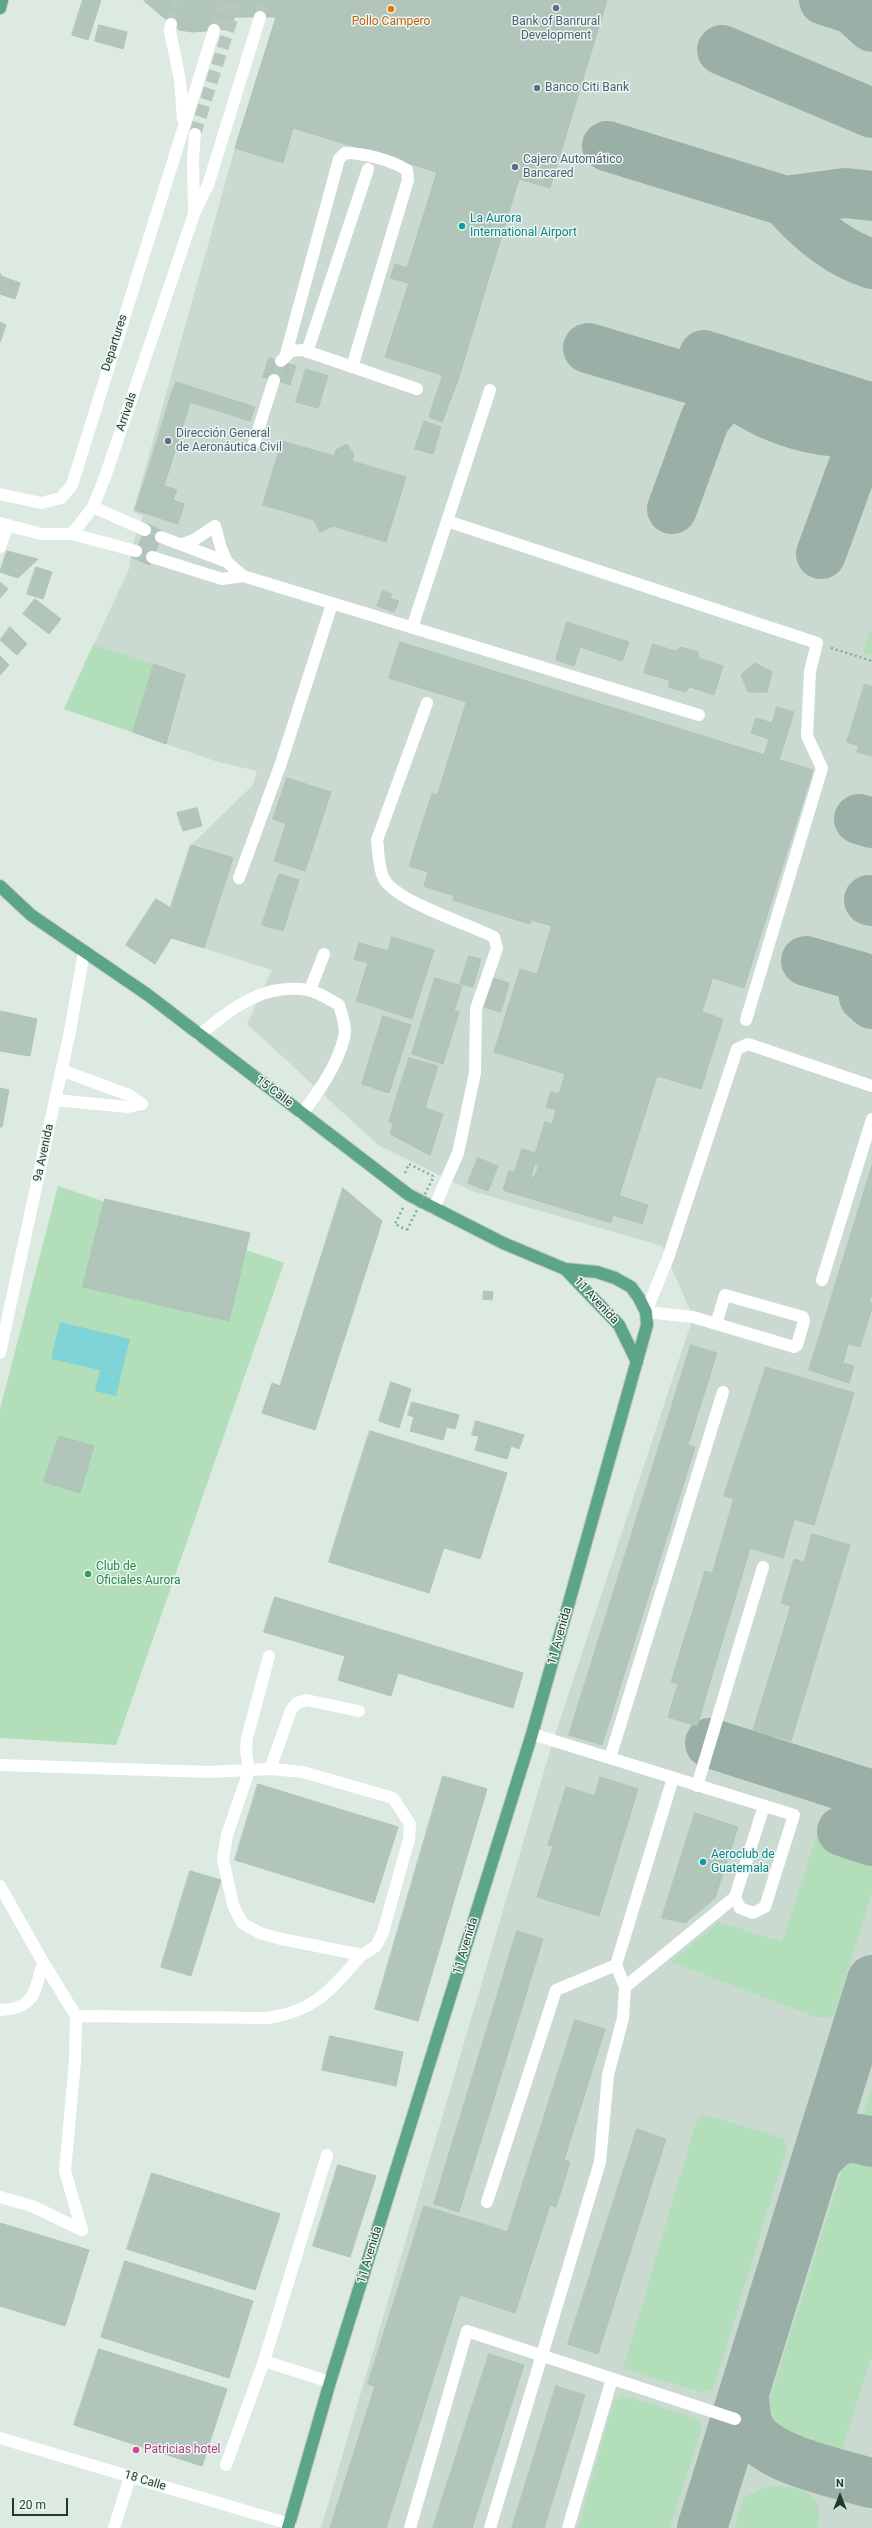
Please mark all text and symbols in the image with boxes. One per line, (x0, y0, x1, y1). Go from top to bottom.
marker: Bank of Banrural Development (551, 3, 561, 13)
marker: Pollo Campero (386, 4, 396, 14)
place label: Pollo Campero (352, 15, 430, 29)
place label: Bank of Banrural Development (512, 15, 600, 43)
place label: Banco Citi Bank (545, 81, 629, 95)
marker: Banco Citi Bank (532, 83, 542, 93)
place label: Cajero Automático Bancared (523, 153, 622, 181)
marker: Cajero Automático Bancared (510, 162, 520, 172)
place label: La Aurora International Airport (470, 212, 577, 240)
marker: La Aurora International Airport (457, 221, 467, 231)
street label: Departures (99, 313, 131, 373)
street label: Arrivals (114, 391, 140, 433)
place label: Dirección General de Aeronáutica Civil (176, 427, 282, 455)
marker: Dirección General de Aeronáutica Civil (163, 436, 173, 446)
street label: 15 Calle (252, 1073, 296, 1111)
street label: 9a Avenida (31, 1123, 57, 1183)
street label: 11 Avenida (571, 1275, 621, 1327)
place label: Club de Oficiales Aurora (96, 1560, 181, 1588)
marker: Club de Oficiales Aurora (83, 1569, 93, 1579)
street label: 11 Avenida (545, 1606, 575, 1666)
place label: Aeroclub de Guatemala (711, 1848, 775, 1876)
marker: Aeroclub de Guatemala (698, 1857, 708, 1867)
street label: 11 Avenida (450, 1916, 482, 1976)
street label: 11 Avenida (354, 2225, 386, 2285)
place label: Patricias hotel (144, 2443, 220, 2457)
marker: Patricias hotel (131, 2445, 141, 2455)
street label: 18 Calle (122, 2468, 168, 2494)
north arrow (820, 2476, 860, 2516)
text: N (836, 2477, 844, 2490)
scale bar (14, 2490, 70, 2516)
text: 20 m (19, 2498, 46, 2512)

